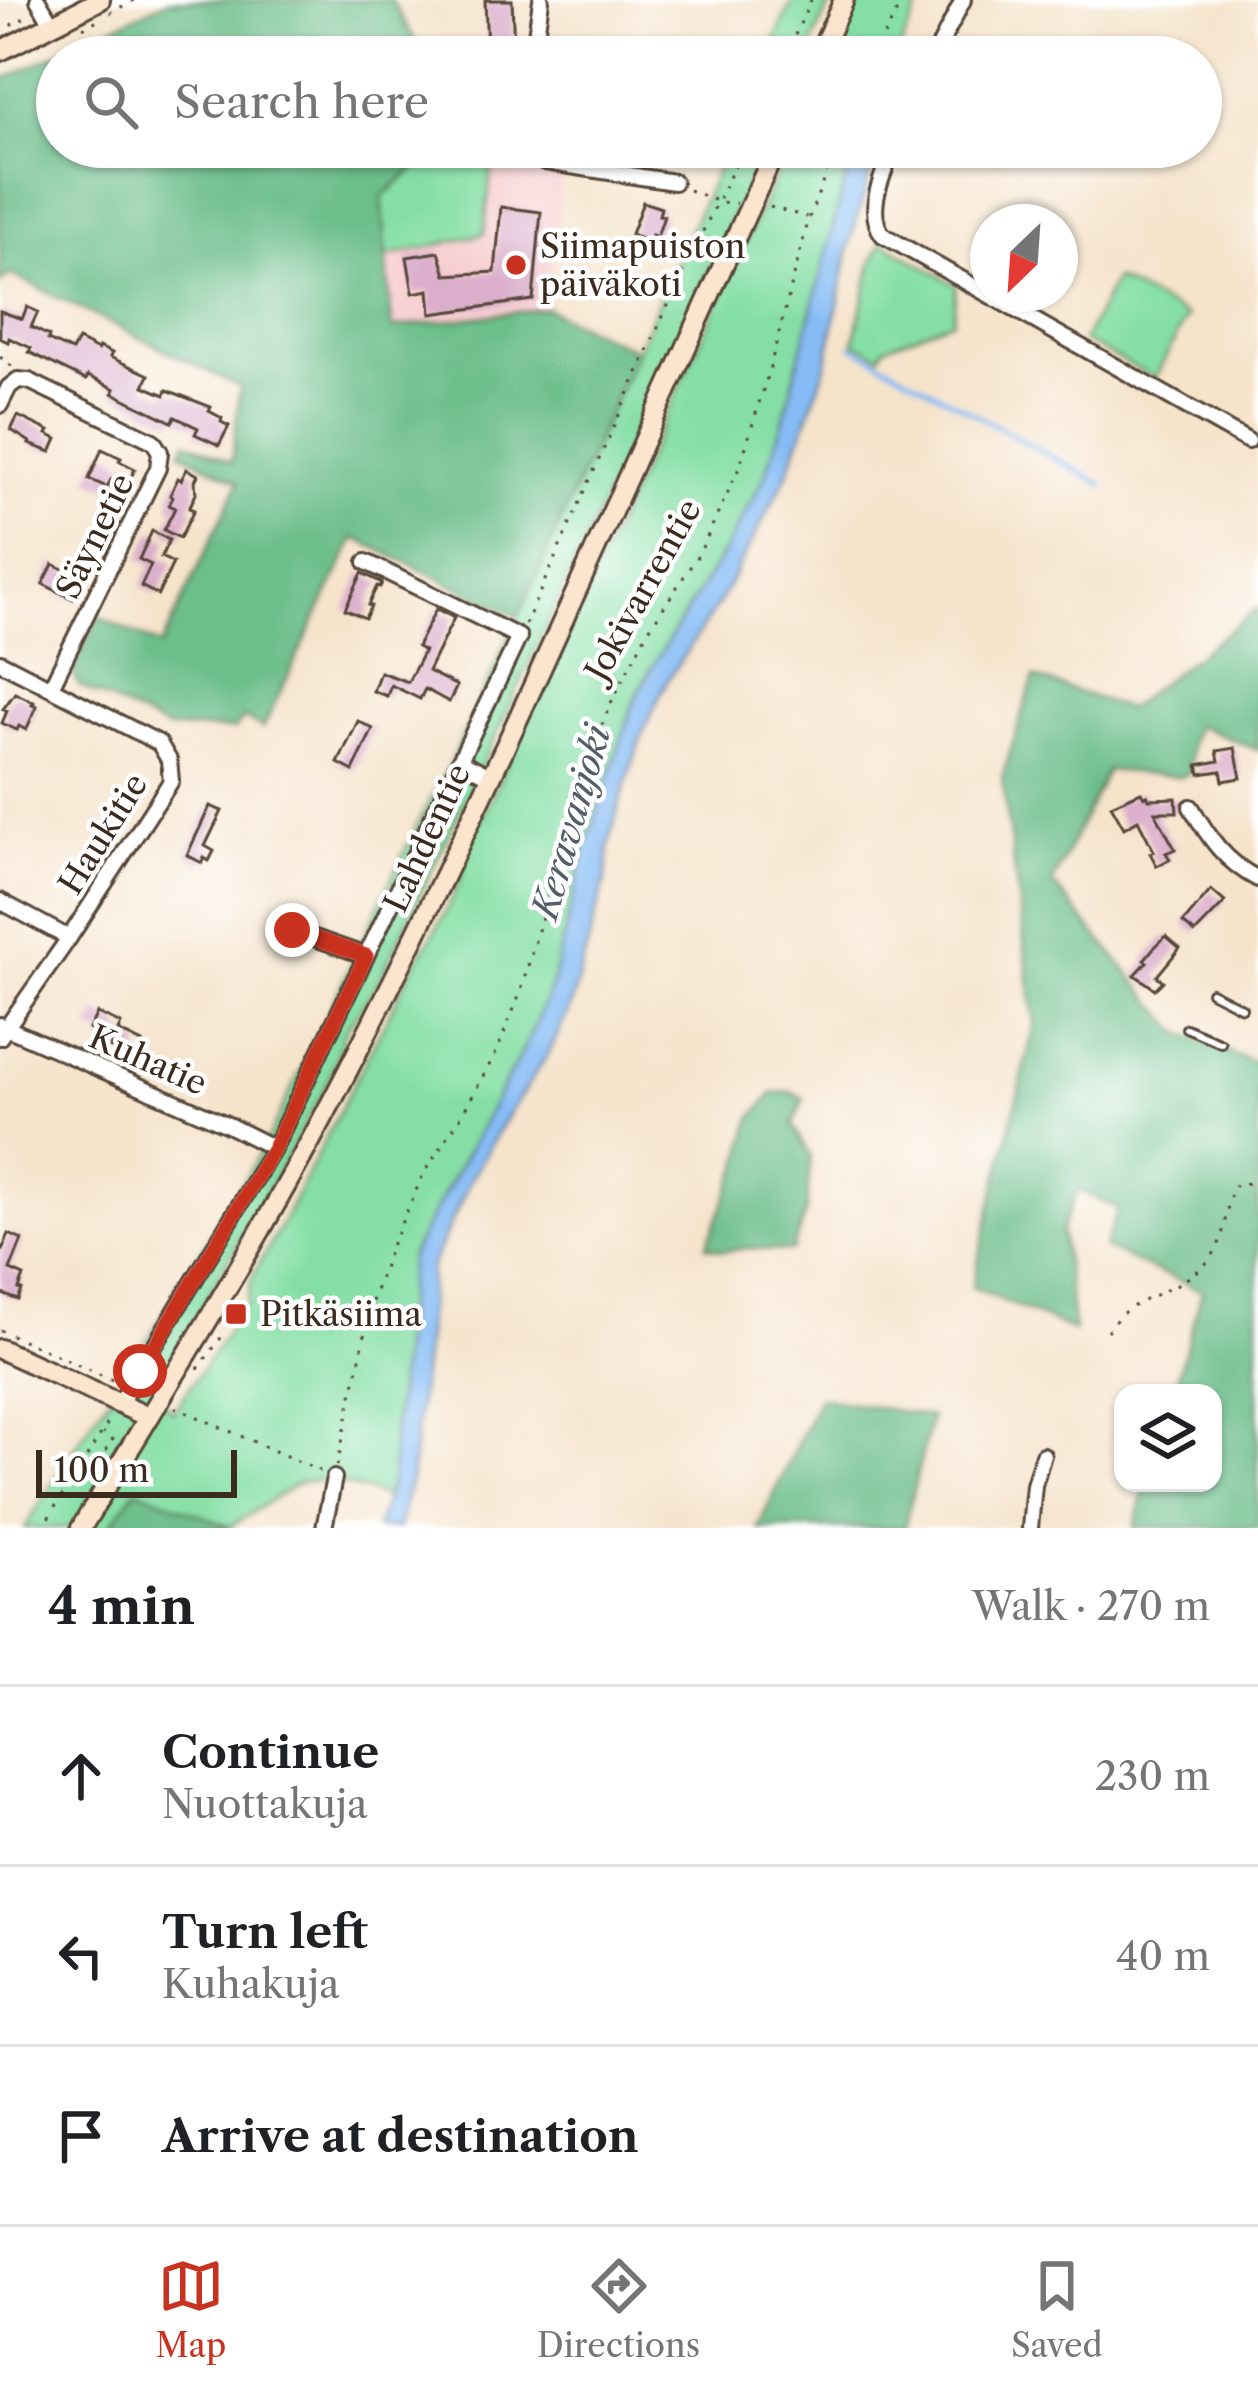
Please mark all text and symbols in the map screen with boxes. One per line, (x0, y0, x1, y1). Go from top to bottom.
search box (36, 36, 1222, 168)
icon: search (78, 69, 144, 135)
text: Search here (174, 74, 429, 130)
north arrow (970, 204, 1078, 312)
place label: Siimapuiston päiväkoti (540, 226, 745, 305)
marker: Siimapuiston päiväkoti (503, 252, 529, 278)
street label: Säynetie (47, 467, 143, 605)
street label: Jokivarrentie (574, 492, 710, 692)
water label: Keravanjoki (522, 719, 620, 927)
street label: Lahdentie (375, 757, 479, 919)
street label: Haukitie (50, 766, 156, 902)
route end (265, 903, 319, 957)
street label: Kuhatie (83, 1016, 213, 1104)
place label: Pitkäsiima (260, 1294, 423, 1335)
marker: Pitkäsiima (223, 1301, 249, 1327)
route start (113, 1344, 167, 1398)
map controls (1114, 1384, 1222, 1492)
button: layers (1114, 1384, 1222, 1492)
scale bar (36, 1444, 237, 1497)
text: 100 m (54, 1450, 149, 1491)
text: 4 min (48, 1575, 195, 1637)
text: Walk · 270 m (972, 1582, 1210, 1630)
text: Continue (162, 1724, 379, 1780)
icon: ahead (48, 1743, 114, 1809)
text: 230 m (1095, 1752, 1210, 1800)
text: Nuottakuja (162, 1780, 368, 1828)
text: Turn left (162, 1904, 368, 1960)
icon: left (48, 1923, 114, 1989)
text: 40 m (1116, 1932, 1210, 1980)
text: Kuhakuja (162, 1960, 340, 2008)
icon: arrive (48, 2103, 114, 2169)
text: Arrive at destination (162, 2108, 639, 2164)
tab: Map (155, 2253, 226, 2366)
tab: Directions (537, 2253, 700, 2366)
tab: Saved (1011, 2253, 1103, 2366)

